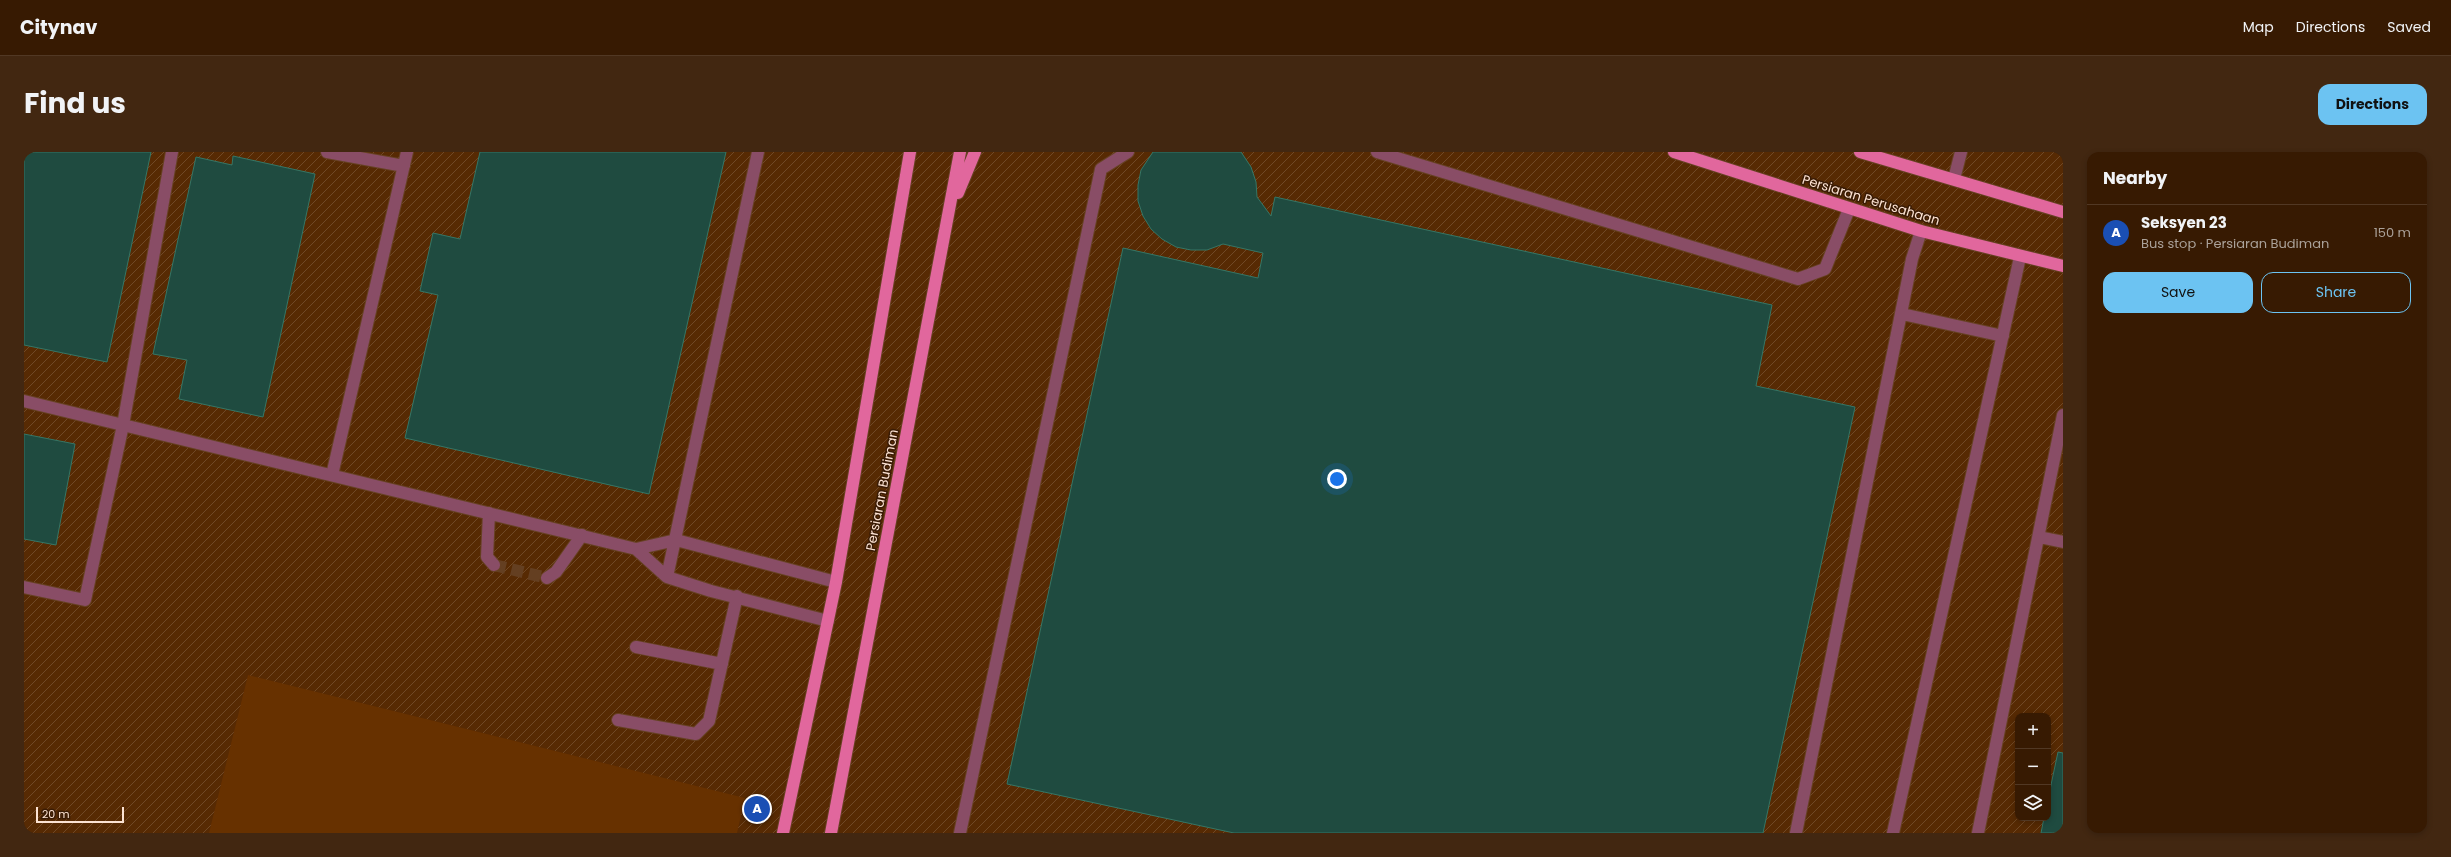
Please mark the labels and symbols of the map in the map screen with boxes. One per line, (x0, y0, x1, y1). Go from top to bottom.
street label: Persiaran Perusahaan (1800, 170, 1942, 230)
street label: Persiaran Budiman (861, 428, 903, 552)
your location (1327, 469, 1347, 489)
pin: A (744, 794, 770, 824)
scale bar (36, 805, 124, 824)

